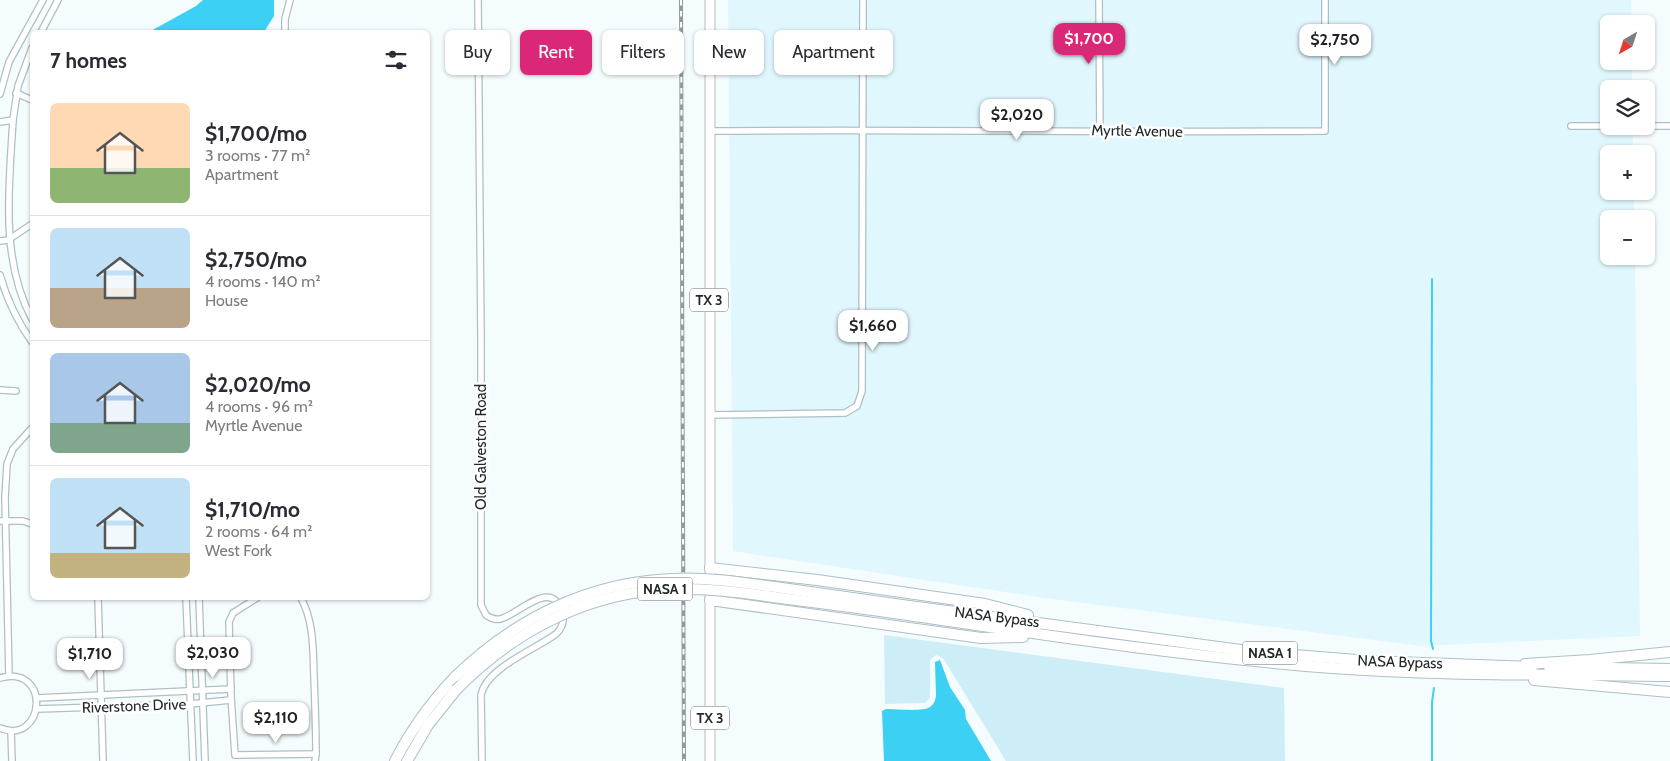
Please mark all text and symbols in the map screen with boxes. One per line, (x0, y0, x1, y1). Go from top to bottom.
north arrow (1600, 15, 1655, 70)
map controls (1600, 15, 1655, 265)
pin: $1,700 (1048, 22, 1130, 65)
pin: $2,750 (1294, 23, 1376, 66)
text: $1,700 (1064, 29, 1114, 48)
chip: Buy (445, 30, 510, 75)
chip: Rent (520, 30, 592, 75)
chip: Filters (602, 30, 684, 75)
chip: New (694, 30, 764, 75)
chip: Apartment (774, 30, 893, 75)
text: $2,750 (1310, 30, 1360, 49)
icon: filters (382, 46, 410, 74)
text: 7 homes (50, 48, 127, 73)
button: layers (1600, 80, 1655, 135)
pin: $2,020 (976, 98, 1058, 141)
text: $2,020 (991, 105, 1043, 124)
text: $1,700/mo (205, 121, 307, 146)
street label: Myrtle Avenue (1091, 121, 1183, 141)
icon: home (90, 123, 150, 183)
button: + (1600, 145, 1655, 200)
text: 3 rooms · 77 m² (205, 146, 310, 165)
text: Apartment (205, 165, 278, 184)
button: − (1600, 210, 1655, 265)
text: $2,750/mo (205, 247, 307, 272)
icon: home (90, 248, 150, 308)
text: 4 rooms · 140 m² (205, 272, 321, 291)
road number: TX 3 (690, 288, 728, 312)
text: House (205, 291, 248, 310)
pin: $1,660 (832, 310, 914, 352)
text: $1,660 (849, 316, 897, 335)
text: $2,020/mo (205, 372, 311, 397)
icon: home (90, 373, 150, 433)
street label: Old Galveston Road (472, 384, 490, 510)
text: 4 rooms · 96 m² (205, 397, 313, 416)
text: Myrtle Avenue (205, 416, 302, 435)
text: $1,710/mo (205, 497, 300, 522)
icon: home (90, 498, 150, 558)
text: 2 rooms · 64 m² (205, 522, 312, 541)
text: West Fork (205, 541, 272, 560)
road number: NASA 1 (638, 578, 692, 600)
street label: NASA Bypass (954, 603, 1040, 631)
pin: $2,030 (172, 636, 254, 679)
pin: $1,710 (49, 638, 131, 680)
road number: NASA 1 (1242, 641, 1298, 664)
text: $2,030 (187, 643, 239, 662)
text: $1,710 (68, 644, 112, 663)
street label: NASA Bypass (1357, 652, 1443, 672)
street label: Riverstone Drive (82, 695, 187, 717)
pin: $2,110 (235, 702, 317, 744)
road number: TX 3 (691, 706, 729, 730)
text: $2,110 (254, 708, 298, 727)

